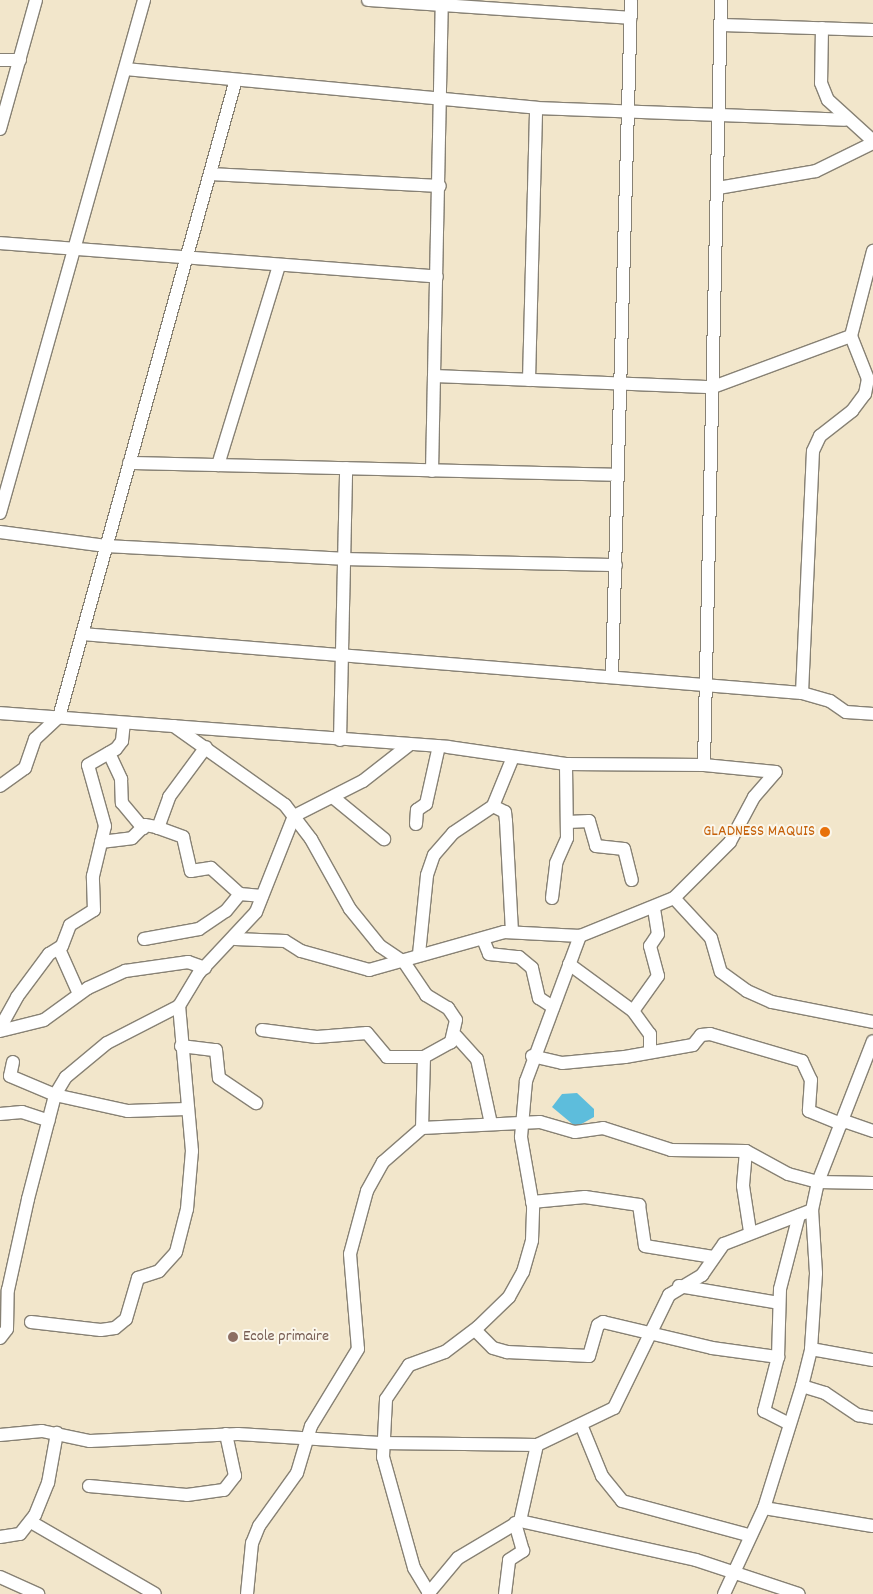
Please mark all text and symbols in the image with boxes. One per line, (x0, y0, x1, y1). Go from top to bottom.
place label: GLADNESS MAQUIS (703, 822, 815, 842)
marker: GLADNESS MAQUIS (819, 826, 831, 838)
place label: Ecole primaire (243, 1327, 329, 1347)
marker: Ecole primaire (227, 1331, 239, 1343)

